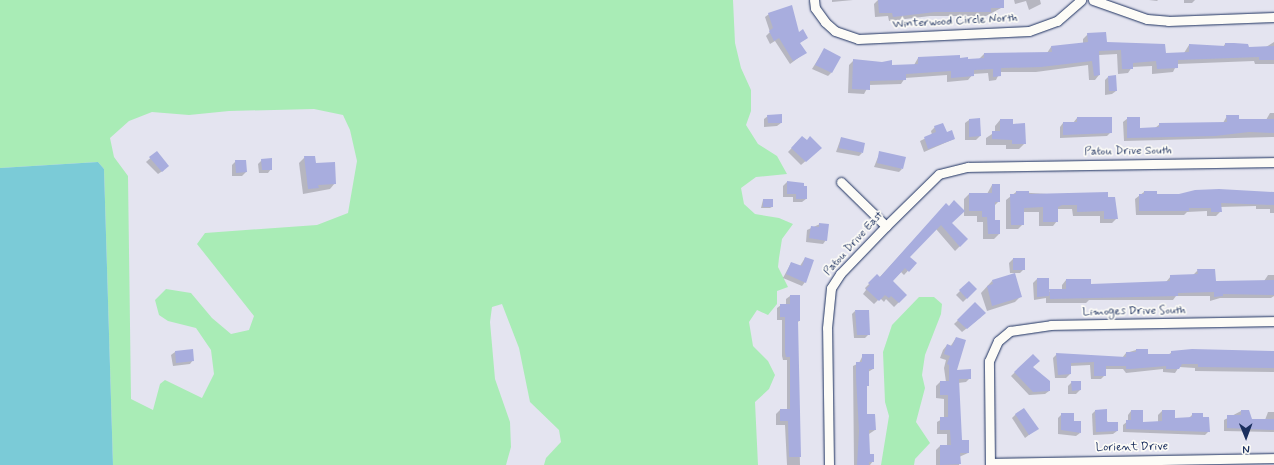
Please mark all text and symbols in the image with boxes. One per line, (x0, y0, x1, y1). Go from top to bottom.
street label: Winterwood Circle North (893, 12, 1017, 32)
street label: Patou Drive South (1084, 144, 1172, 160)
street label: Patou Drive East (821, 209, 887, 279)
street label: Limoges Drive South (1083, 304, 1185, 320)
north arrow (1226, 417, 1266, 457)
street label: Lorient Drive (1096, 440, 1168, 456)
text: N (1242, 442, 1250, 456)

